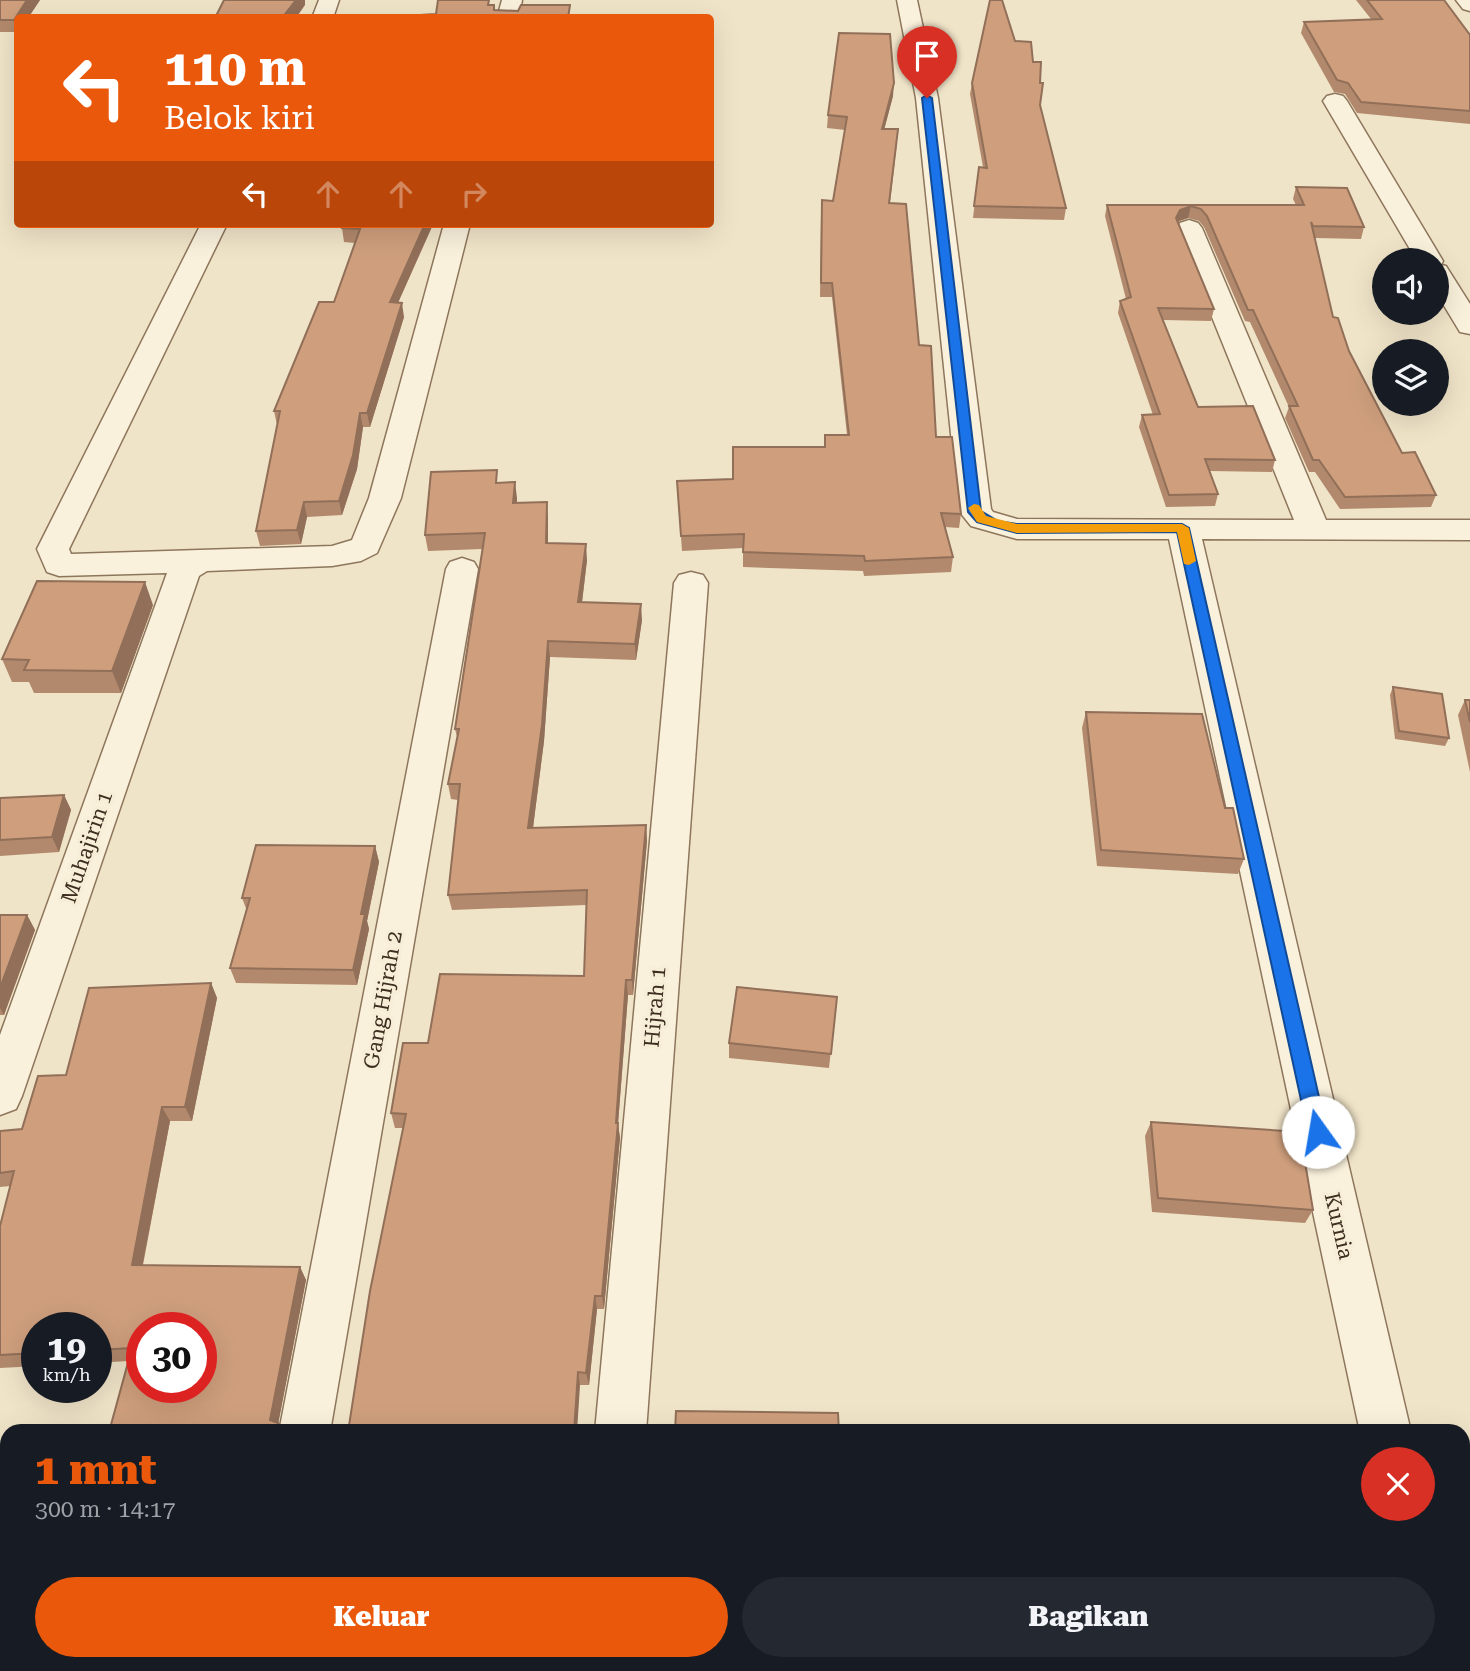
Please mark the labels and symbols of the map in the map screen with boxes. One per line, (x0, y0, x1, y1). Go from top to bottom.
pin (897, 26, 957, 98)
street label: Muhajirin 1 (57, 788, 117, 906)
street label: Gang Hijrah 2 (359, 929, 407, 1071)
street label: Hijrah 1 (640, 966, 670, 1048)
position arrow (1281, 1095, 1355, 1169)
street label: Kurnia (1320, 1190, 1358, 1262)
speed limit sign: 30 (126, 1312, 217, 1403)

